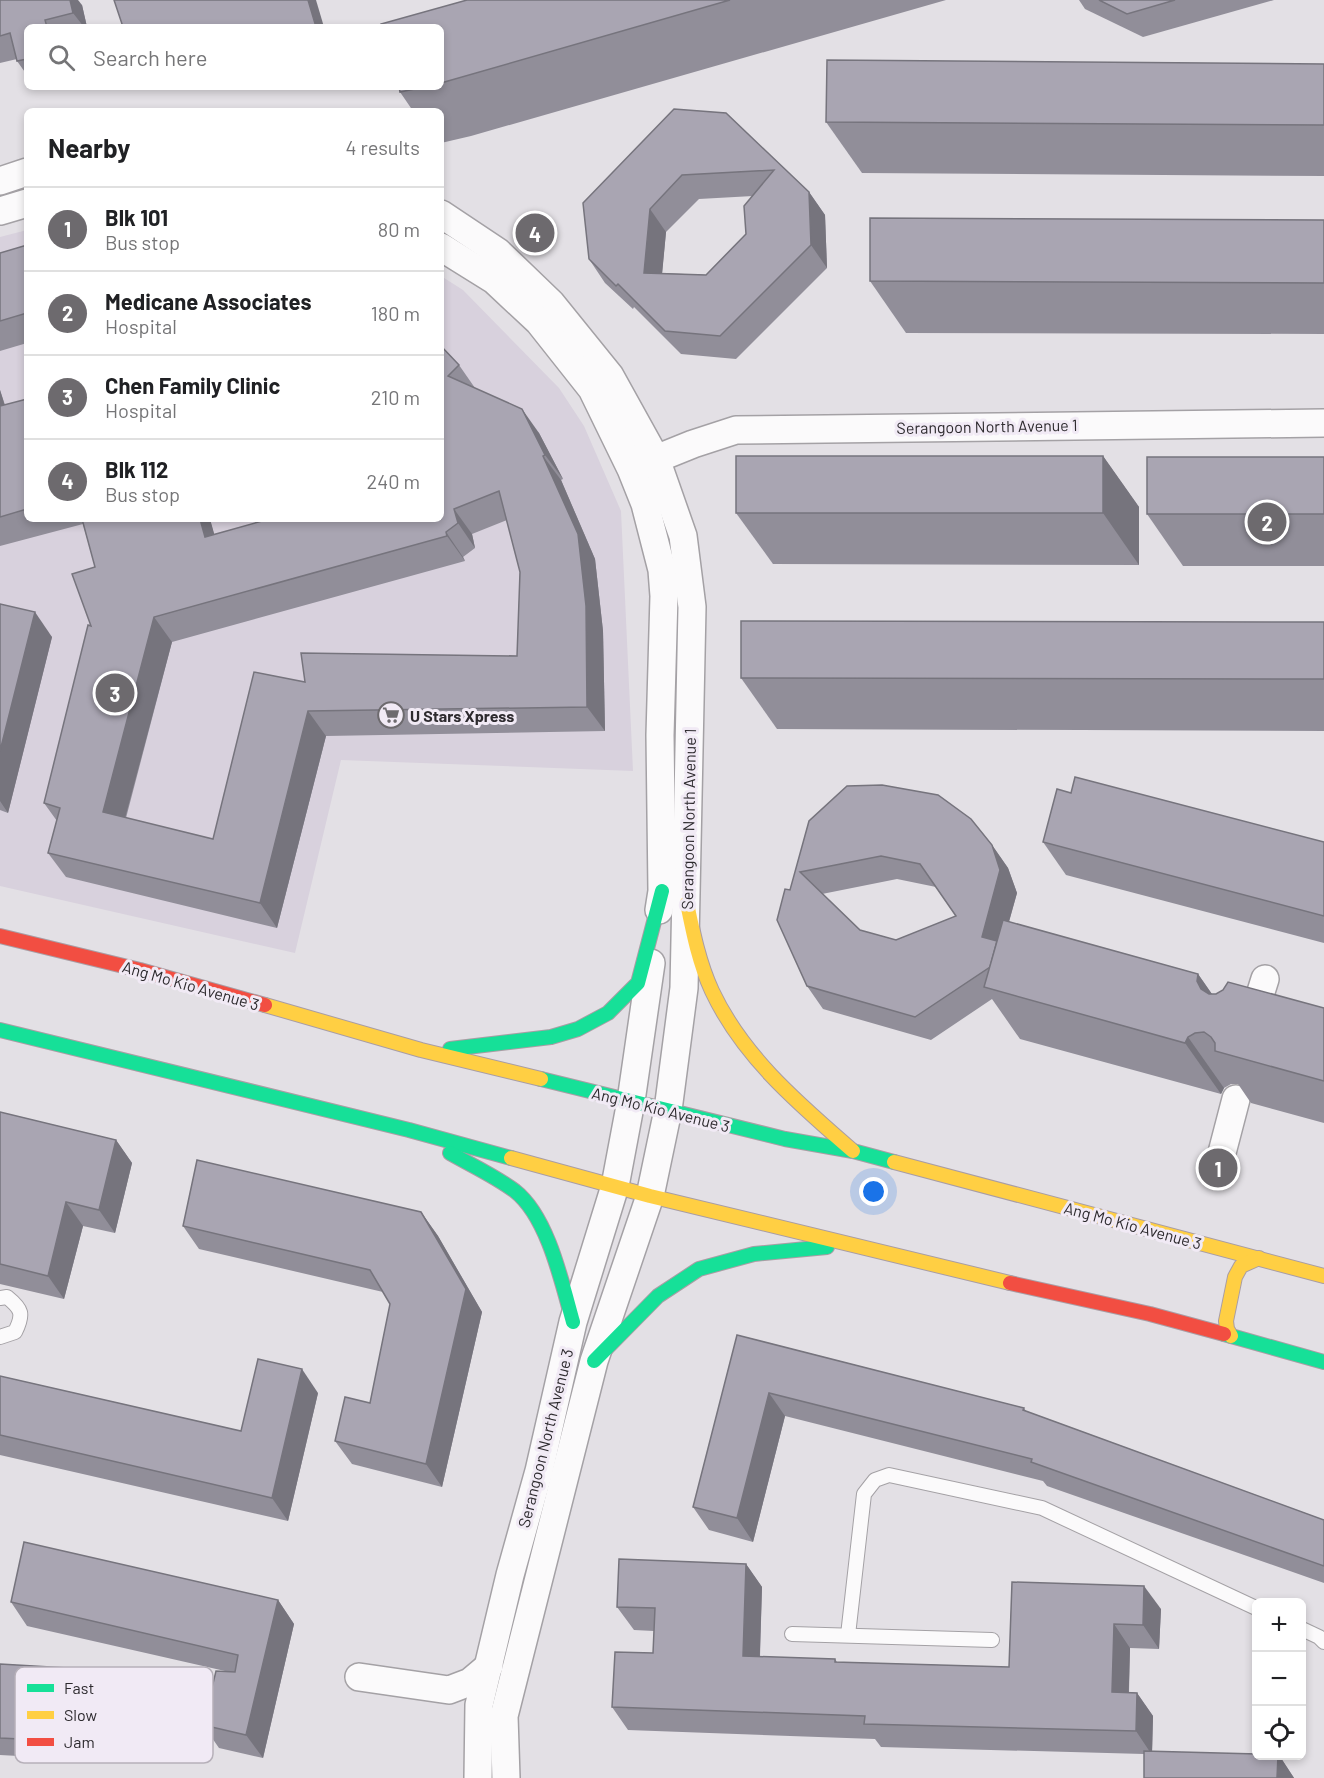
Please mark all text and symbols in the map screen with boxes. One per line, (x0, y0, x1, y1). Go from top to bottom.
search box (24, 24, 444, 90)
icon: search (45, 41, 78, 74)
text: Search here (93, 44, 207, 70)
text: Nearby (48, 132, 130, 163)
text: 4 results (345, 135, 420, 159)
text: Blk 101 (105, 204, 168, 230)
pin: 4 (516, 210, 554, 256)
text: 1 (64, 217, 71, 241)
text: 80 m (378, 217, 420, 241)
text: Bus stop (105, 230, 180, 254)
text: Medicane Associates (105, 288, 311, 314)
text: 2 (62, 301, 73, 325)
text: 180 m (371, 301, 420, 325)
text: Hospital (105, 314, 177, 338)
text: Chen Family Clinic (105, 372, 280, 398)
text: 3 (62, 385, 73, 409)
text: 210 m (371, 385, 420, 409)
text: Hospital (105, 398, 177, 422)
street label: Serangoon North Avenue 1 (896, 415, 1078, 437)
text: Blk 112 (105, 456, 168, 482)
text: 4 (61, 469, 74, 493)
text: 240 m (366, 469, 420, 493)
text: Bus stop (105, 482, 180, 506)
pin: 2 (1248, 500, 1286, 544)
pin: 3 (96, 670, 134, 716)
supermarket icon: U Stars Xpress (376, 700, 406, 730)
place label: U Stars Xpress (410, 706, 514, 725)
street label: Serangoon North Avenue 1 (677, 728, 699, 910)
street label: Ang Mo Kio Avenue 3 (120, 956, 262, 1014)
street label: Ang Mo Kio Avenue 3 (590, 1083, 732, 1135)
pin: 1 (1198, 1146, 1238, 1190)
your location (859, 1177, 888, 1206)
street label: Ang Mo Kio Avenue 3 (1062, 1198, 1204, 1252)
street label: Serangoon North Avenue 3 (514, 1347, 576, 1529)
map controls (1252, 1598, 1306, 1760)
button: + (1252, 1598, 1306, 1652)
button: − (1252, 1652, 1306, 1706)
legend (15, 1667, 213, 1763)
text: Fast (64, 1678, 94, 1697)
text: Slow (64, 1705, 97, 1724)
button: locate (1252, 1706, 1306, 1760)
text: Jam (64, 1732, 95, 1751)

